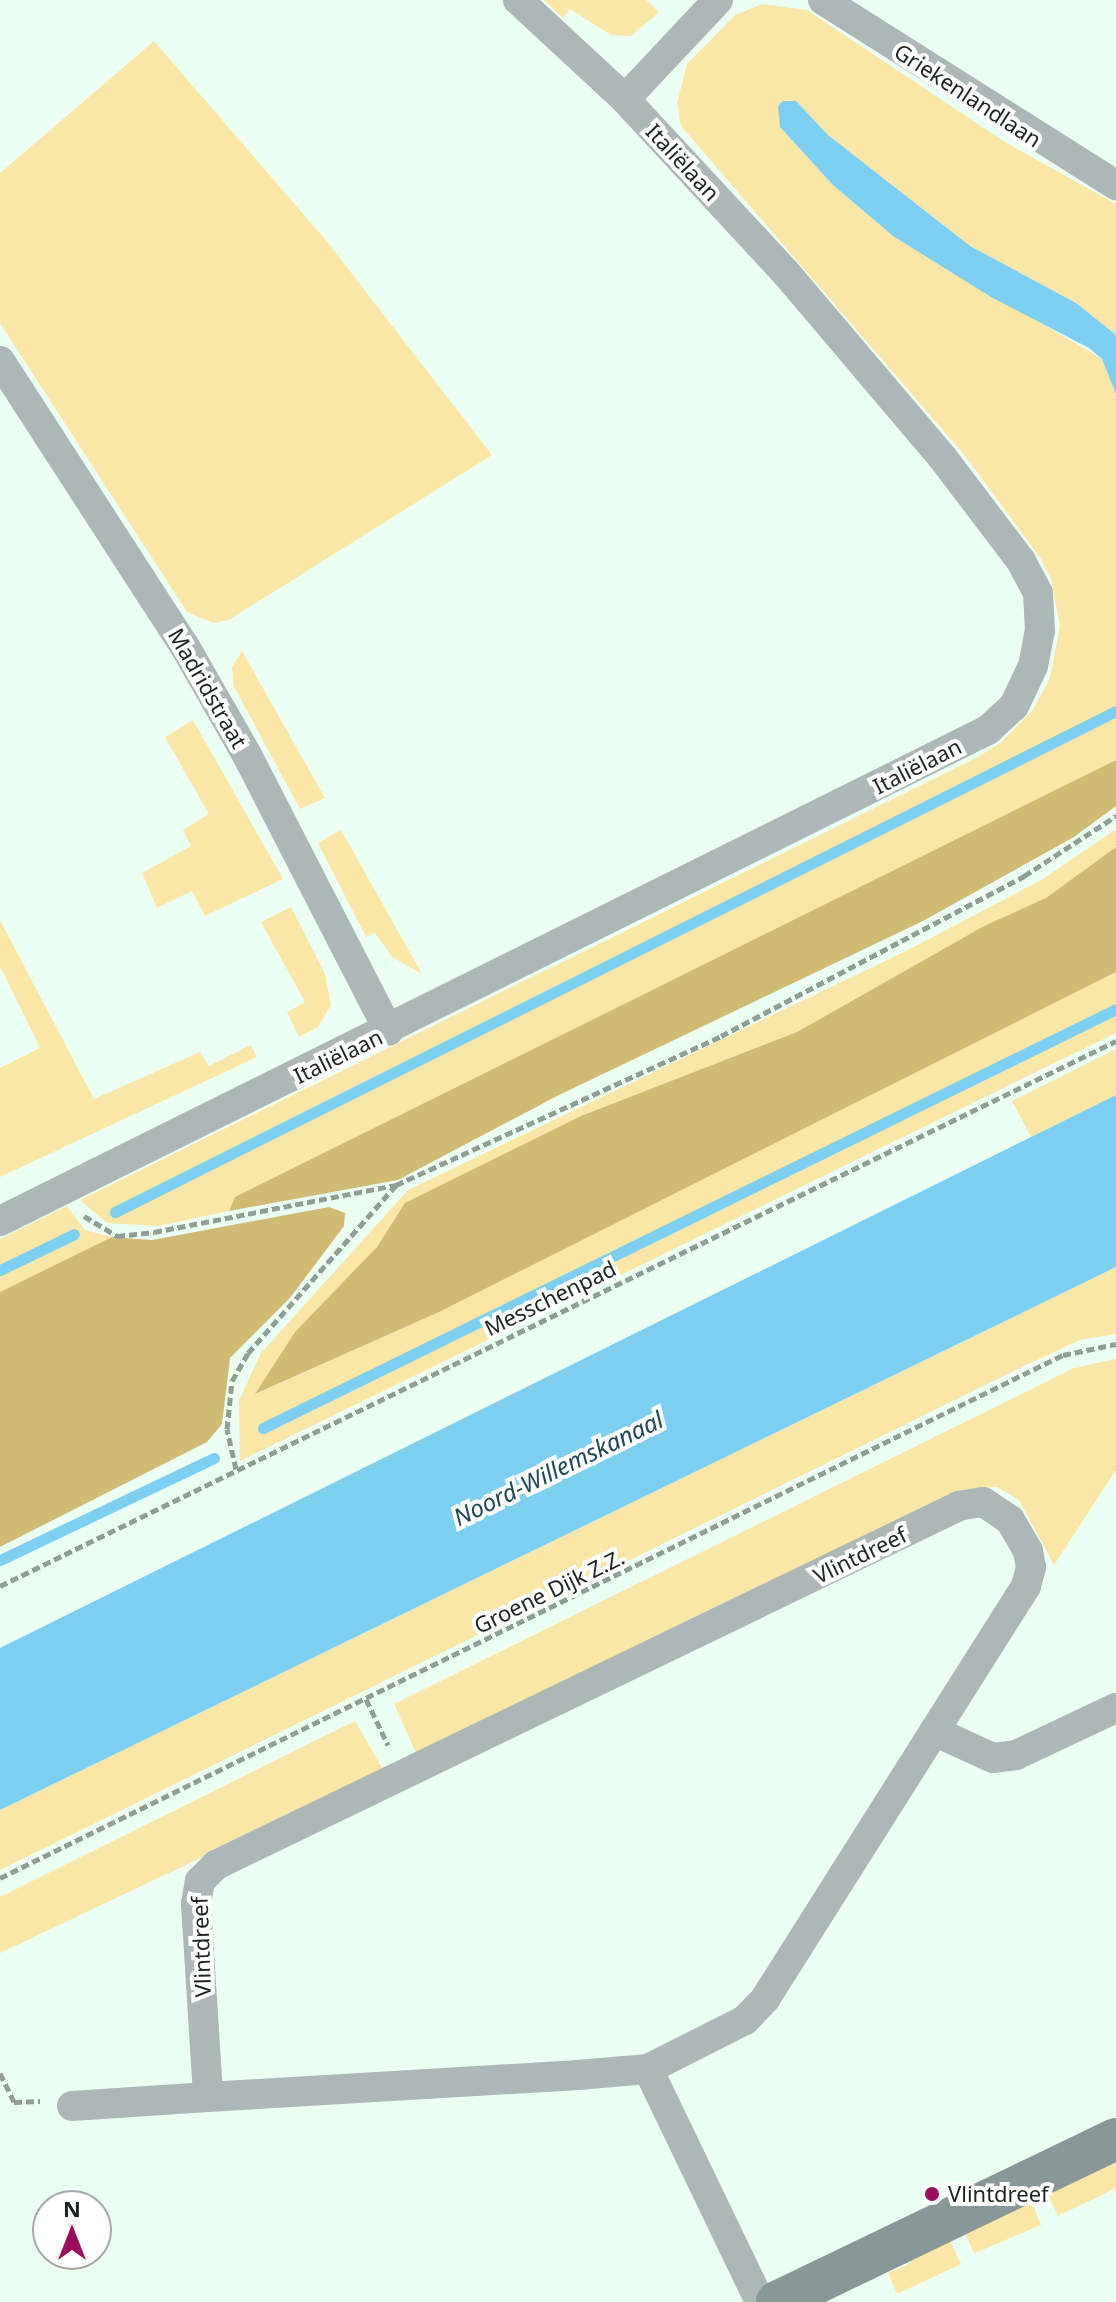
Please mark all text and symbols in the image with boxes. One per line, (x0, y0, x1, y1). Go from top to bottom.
street label: Griekenlandlaan (890, 38, 1046, 152)
street label: Italiëlaan (641, 118, 725, 206)
street label: Madridstraat (163, 623, 253, 753)
street label: Italiëlaan (868, 733, 966, 799)
street label: Italiëlaan (289, 1023, 387, 1089)
street label: Messchenpad (480, 1255, 620, 1341)
water label: Noord-Willemskanaal (448, 1405, 668, 1531)
street label: Vlintdreef (809, 1521, 911, 1589)
street label: Groene Dijk Z.Z. (470, 1543, 628, 1639)
street label: Vlintdreef (186, 1896, 216, 1998)
place label: Vlintdreef (948, 2181, 1049, 2207)
marker: Vlintdreef (923, 2185, 941, 2203)
north arrow (32, 2190, 112, 2270)
text: N (63, 2193, 81, 2223)

